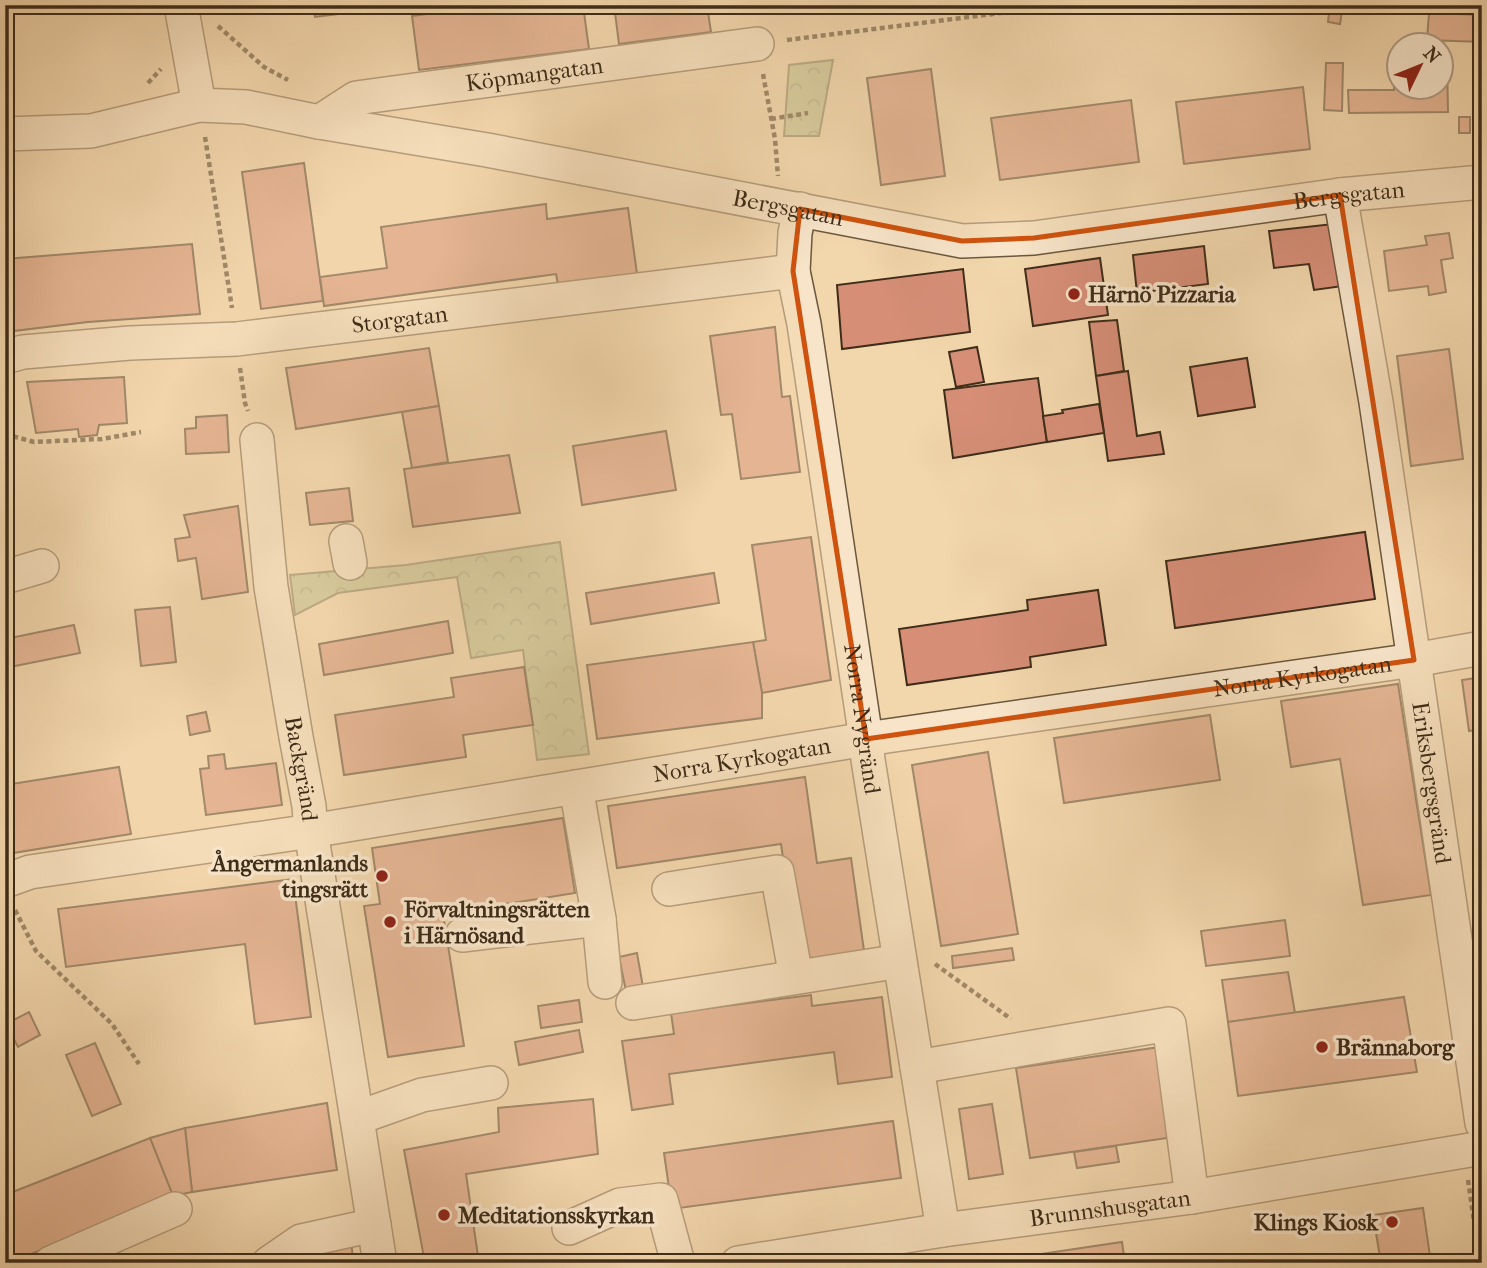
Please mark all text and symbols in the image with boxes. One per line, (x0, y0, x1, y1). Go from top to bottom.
north arrow (1386, 32, 1456, 102)
text: N (1419, 42, 1445, 68)
street label: Köpmangatan (464, 52, 606, 97)
street label: Bergsgatan (1291, 176, 1406, 215)
street label: Bergsgatan (730, 184, 846, 232)
place label: Härnö Pizzaria (1088, 281, 1237, 308)
marker: Härnö Pizzaria (1066, 286, 1082, 302)
street label: Storgatan (350, 300, 450, 339)
street label: Norra Nygränd (838, 642, 886, 796)
street label: Norra Kyrkogatan (1212, 650, 1394, 703)
street label: Eriksbergsgränd (1406, 700, 1457, 866)
street label: Backgränd (279, 714, 323, 823)
street label: Norra Kyrkogatan (651, 732, 833, 788)
place label: Ångermanlands tingsrätt (210, 849, 369, 903)
marker: Ångermanlands tingsrätt (374, 868, 390, 884)
place label: Förvaltningsrätten i Härnösand (403, 896, 590, 949)
marker: Förvaltningsrätten i Härnösand (382, 914, 398, 930)
place label: Brännaborg (1336, 1034, 1455, 1061)
marker: Brännaborg (1314, 1039, 1330, 1055)
street label: Brunnshusgatan (1028, 1184, 1193, 1232)
place label: Meditationsskyrkan (458, 1202, 655, 1229)
marker: Meditationsskyrkan (436, 1207, 452, 1223)
place label: Klings Kiosk (1254, 1209, 1379, 1236)
marker: Klings Kiosk (1384, 1214, 1400, 1230)

